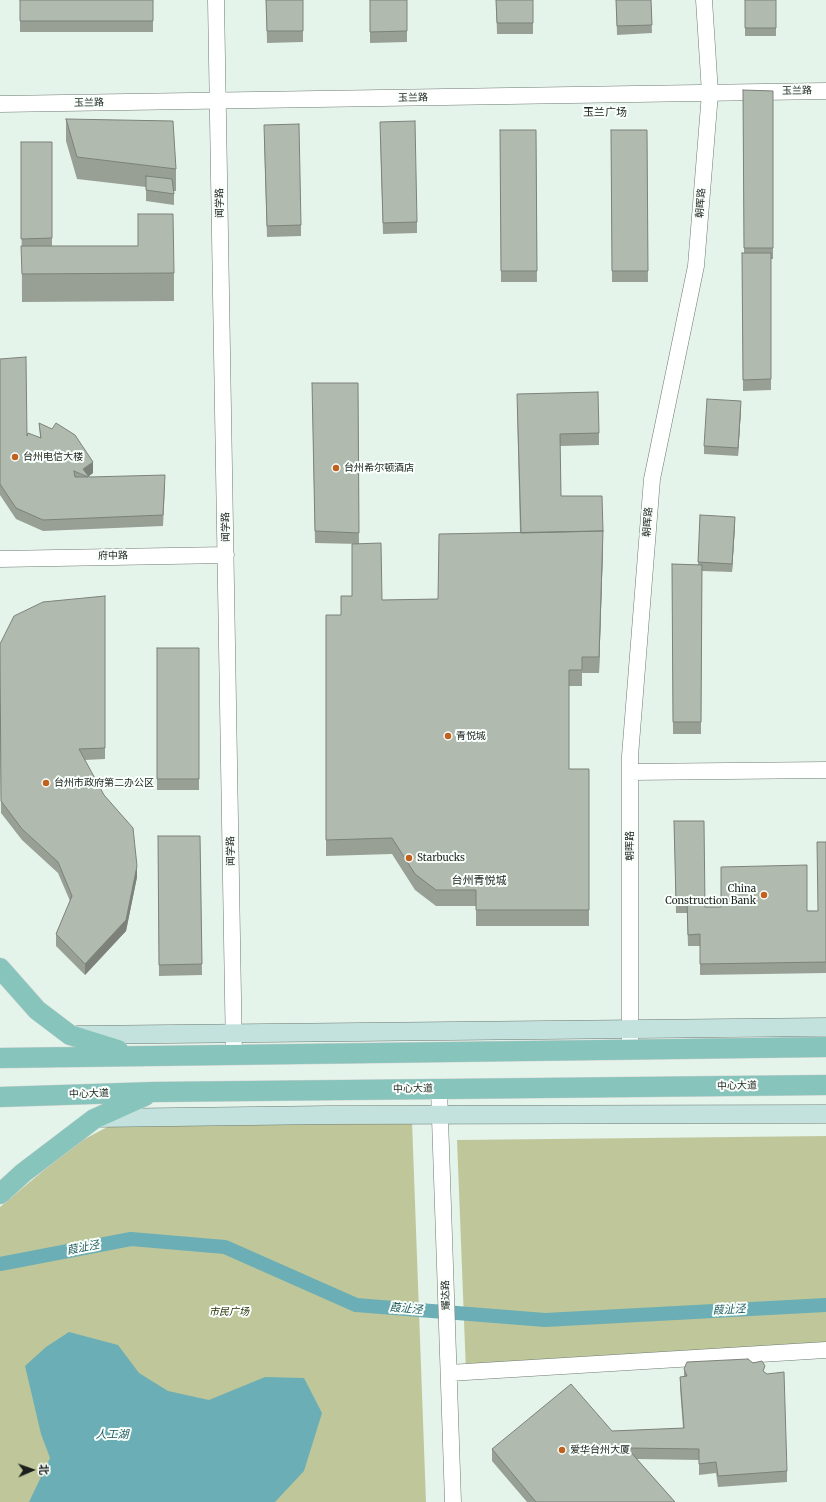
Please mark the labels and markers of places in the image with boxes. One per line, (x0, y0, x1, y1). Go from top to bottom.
place label: 台州电信大楼 (23, 451, 83, 463)
marker: 台州电信大楼 (10, 452, 20, 462)
place label: 台州希尔顿酒店 (344, 462, 414, 474)
marker: 台州希尔顿酒店 (331, 463, 341, 473)
place label: 青悦城 (456, 730, 486, 742)
marker: 青悦城 (443, 731, 453, 741)
place label: 台州市政府第二办公区 (54, 777, 154, 789)
marker: 台州市政府第二办公区 (41, 778, 51, 788)
place label: Starbucks (417, 852, 465, 864)
marker: Starbucks (404, 853, 414, 863)
place label: China Construction Bank (665, 883, 756, 906)
marker: China Construction Bank (759, 890, 769, 900)
place label: 爱华台州大厦 (570, 1444, 630, 1456)
marker: 爱华台州大厦 (557, 1445, 567, 1455)

